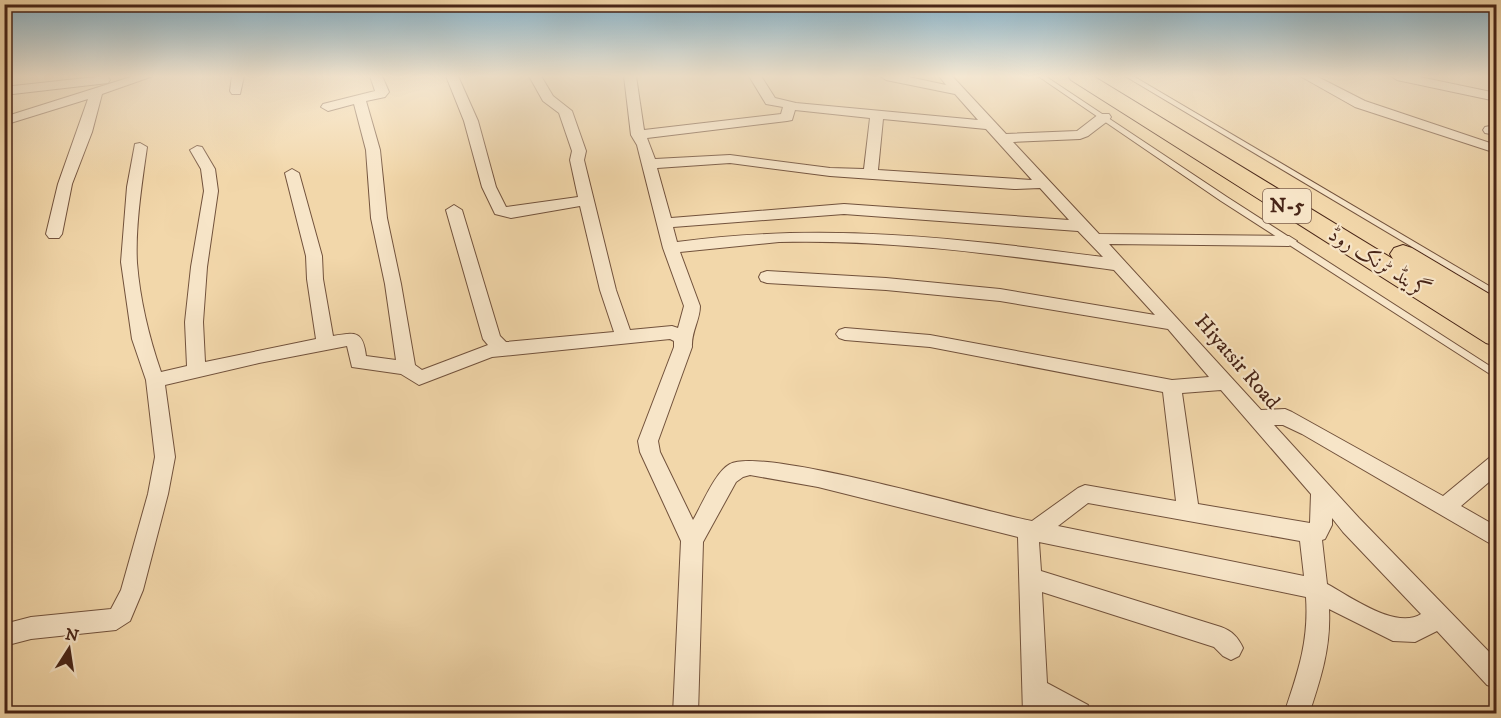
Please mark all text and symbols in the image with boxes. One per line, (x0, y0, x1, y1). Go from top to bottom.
road number: N-5 (1263, 189, 1311, 223)
street label: گرینڈ ٹرنک روڈ (1323, 220, 1436, 304)
street label: Hiyatsir Road (1189, 309, 1285, 415)
north arrow (39, 619, 99, 679)
text: N (63, 624, 80, 646)

